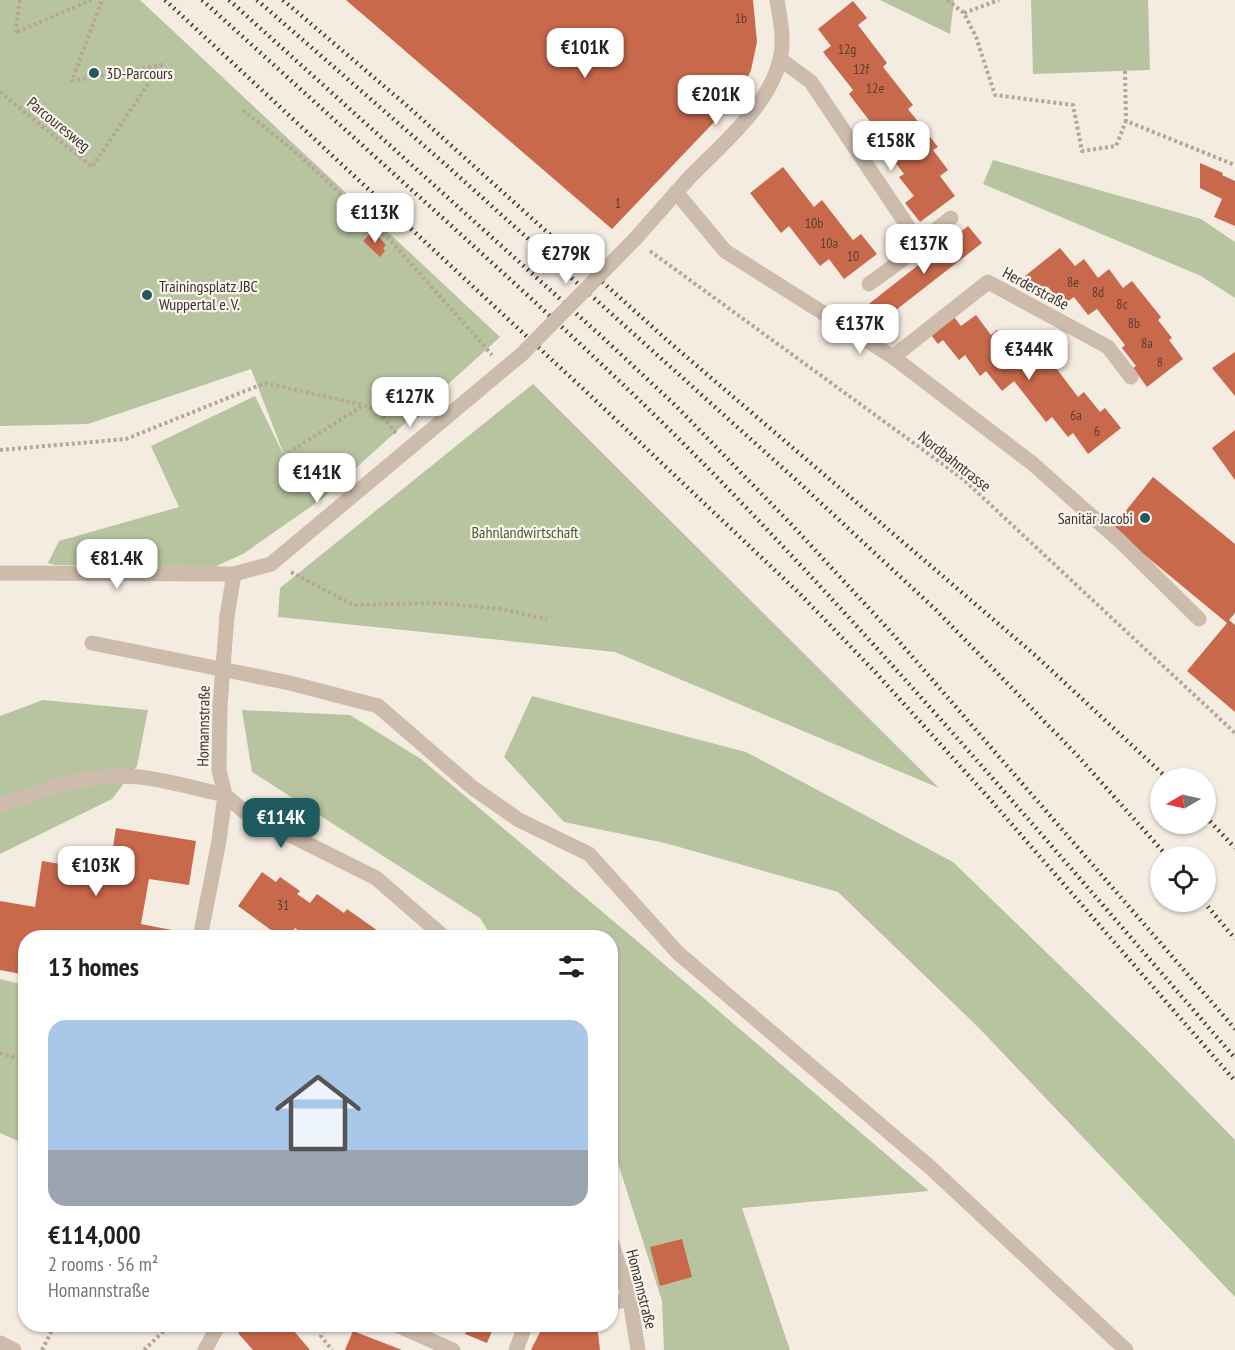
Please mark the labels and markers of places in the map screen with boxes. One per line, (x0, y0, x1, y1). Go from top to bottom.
pin: €101K (543, 28, 627, 79)
place label: 3D-Parcours (106, 63, 173, 83)
marker: 3D-Parcours (87, 66, 101, 80)
pin: €201K (674, 75, 758, 126)
pin: €158K (849, 121, 933, 172)
pin: €113K (333, 193, 417, 244)
pin: €137K (882, 224, 966, 275)
pin: €279K (524, 234, 608, 285)
place label: Trainingsplatz JBC Wuppertal e. V. (159, 276, 258, 314)
marker: Trainingsplatz JBC Wuppertal e. V. (140, 288, 154, 302)
pin: €137K (818, 304, 902, 355)
pin: €344K (987, 330, 1071, 381)
pin: €127K (368, 377, 452, 428)
pin: €141K (275, 453, 359, 504)
place label: Sanitär Jacobi (1058, 508, 1133, 528)
marker: Sanitär Jacobi (1138, 511, 1152, 525)
pin: €81.4K (68, 539, 166, 590)
pin: €114K (239, 798, 323, 849)
pin: €103K (54, 846, 138, 897)

